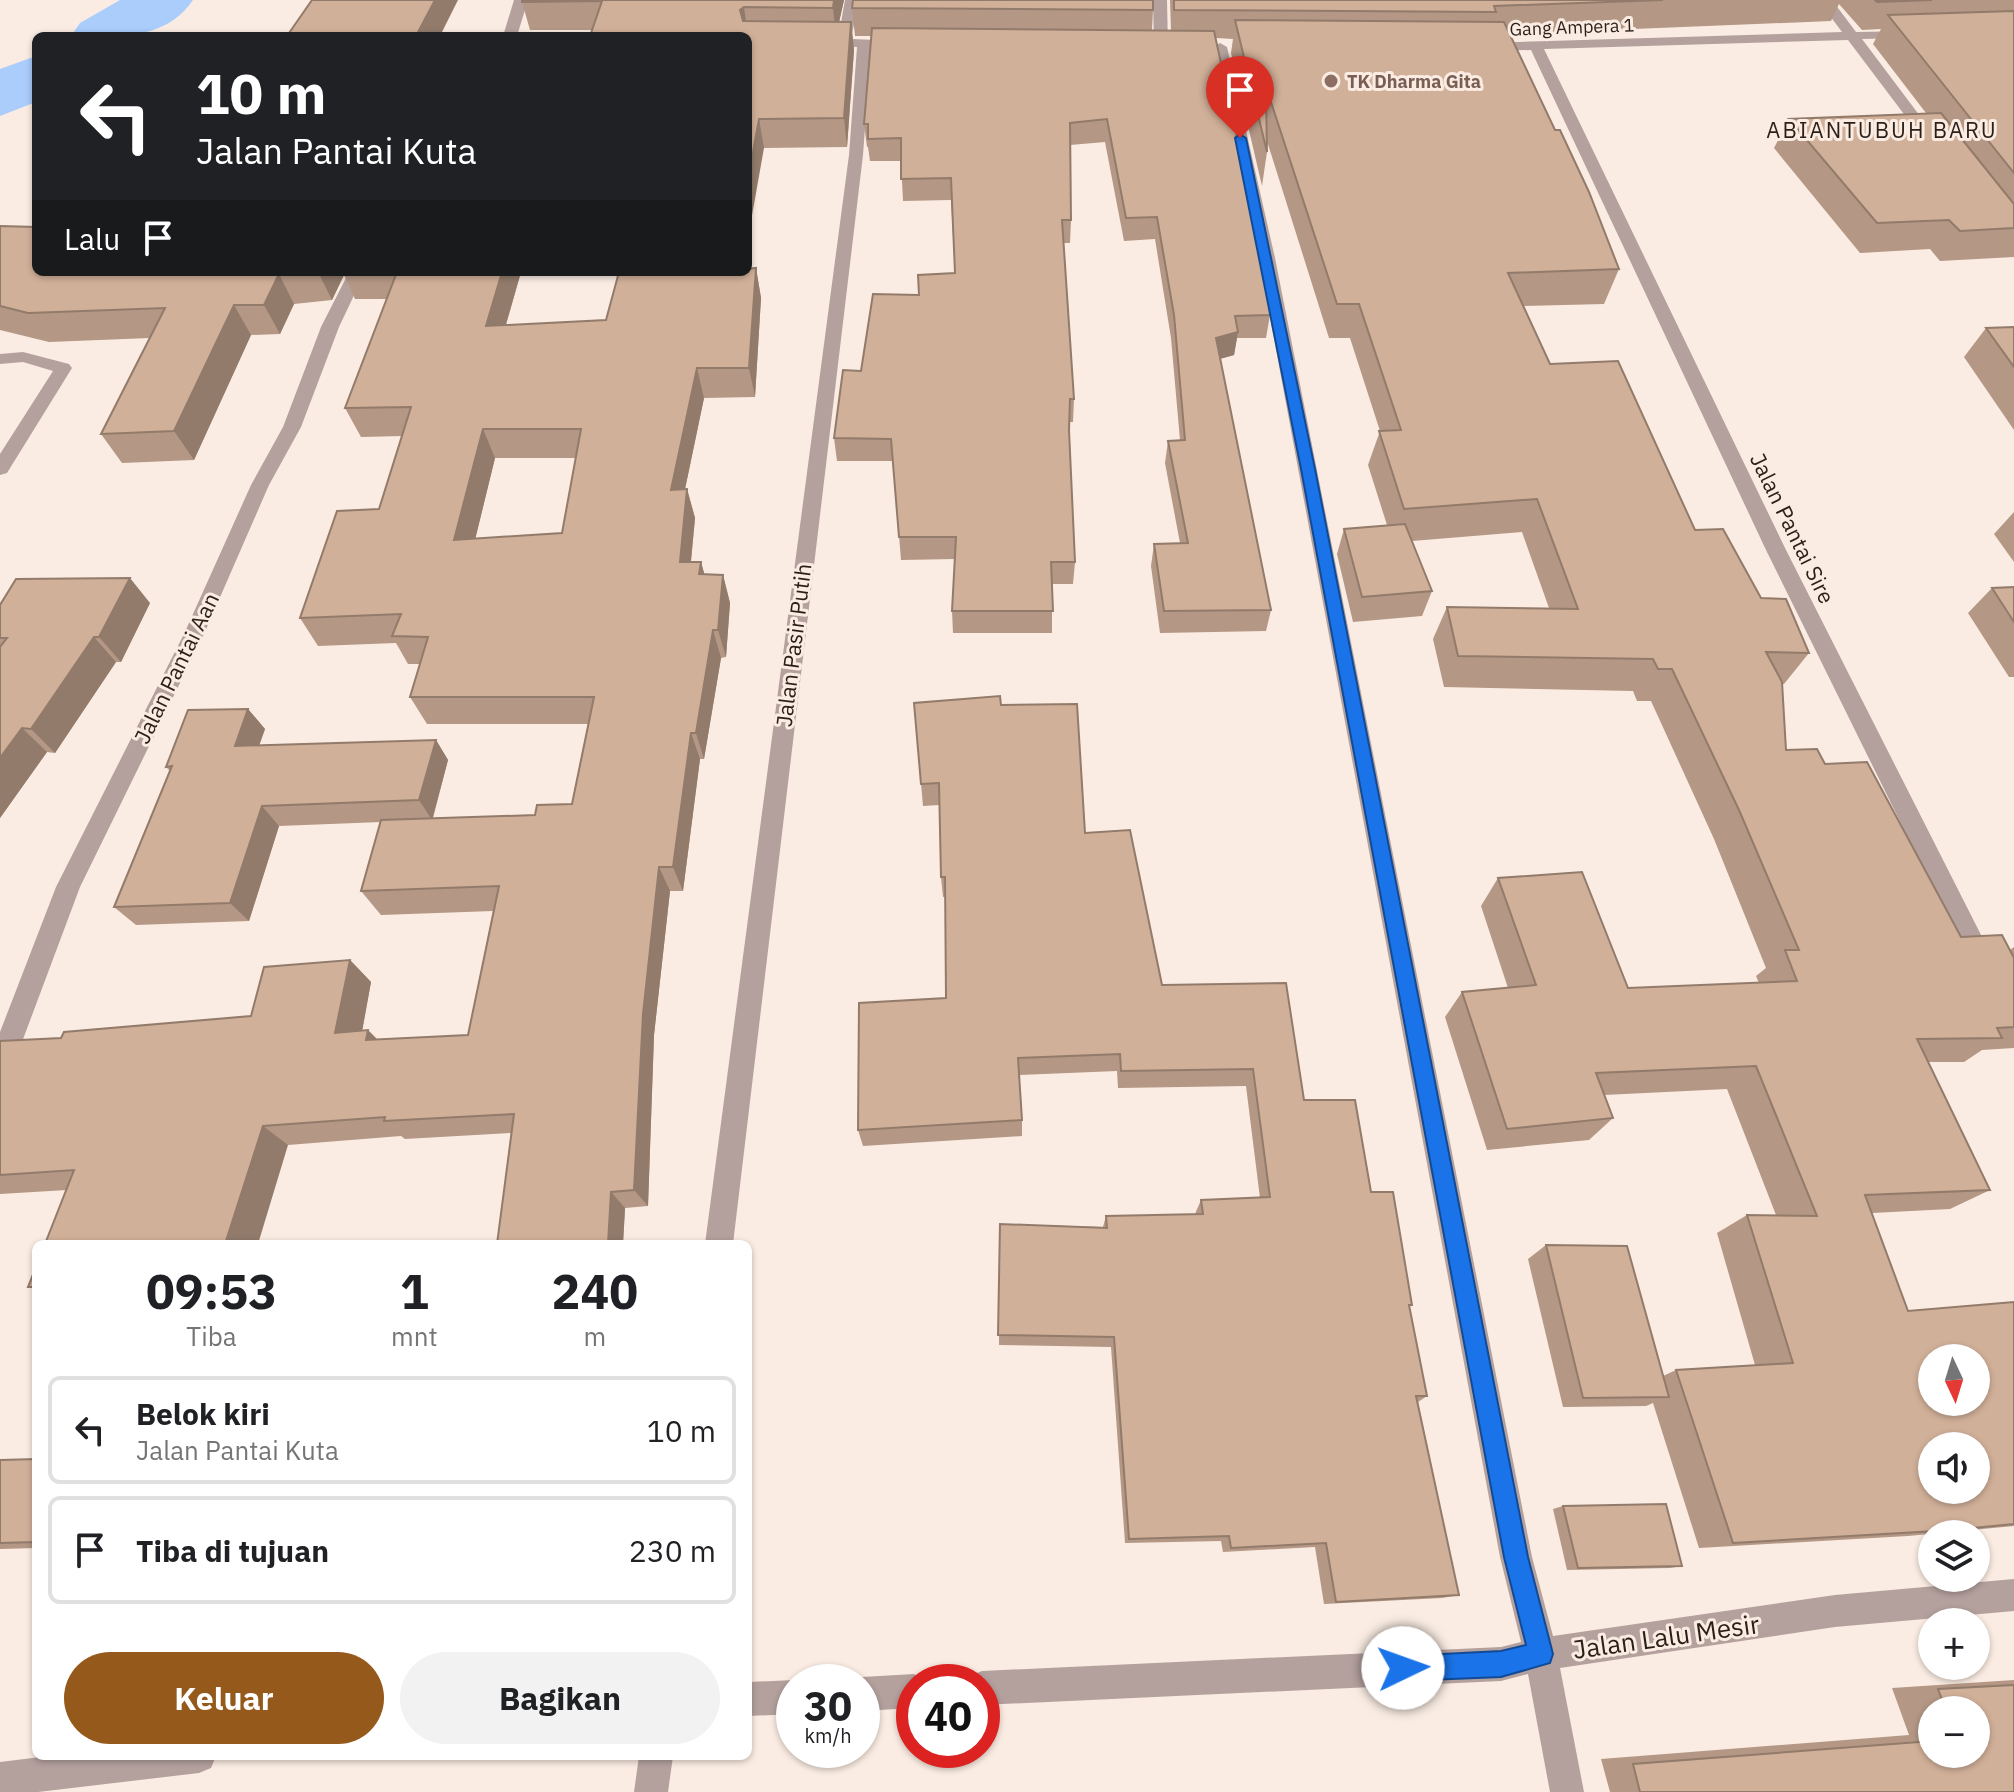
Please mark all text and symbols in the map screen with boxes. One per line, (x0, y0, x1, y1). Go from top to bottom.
street label: Gang Ampera 1 (1509, 13, 1635, 41)
pin (1206, 56, 1274, 138)
text: 10 m (196, 57, 326, 129)
icon: left (64, 64, 168, 168)
icon: arrive (1218, 68, 1262, 112)
place label: TK Dharma Gita (1347, 70, 1481, 93)
marker: TK Dharma Gita (1322, 72, 1340, 90)
district label: ABIANTUBUH BARU (1766, 115, 1998, 144)
text: Jalan Pantai Kuta (196, 127, 477, 174)
icon: arrive (136, 216, 180, 260)
text: Lalu (64, 219, 120, 258)
street label: Jalan Pantai Sire (1744, 448, 1842, 608)
street label: Jalan Pasir Putih (769, 562, 817, 728)
street label: Jalan Pantai Aan (127, 588, 225, 748)
text: 09:53 (146, 1260, 277, 1322)
text: 1 (400, 1260, 429, 1322)
text: 240 (552, 1260, 638, 1322)
text: Tiba (186, 1319, 237, 1353)
text: mnt (391, 1319, 438, 1353)
text: m (583, 1319, 606, 1353)
north arrow (1918, 1344, 1990, 1416)
map controls (1918, 1344, 1990, 1768)
text: Belok kiri (136, 1394, 270, 1433)
icon: left (68, 1408, 112, 1452)
text: 10 m (647, 1411, 716, 1450)
button: sound (1918, 1432, 1990, 1504)
text: Jalan Pantai Kuta (136, 1433, 339, 1467)
button: layers (1918, 1520, 1990, 1592)
icon: arrive (68, 1528, 112, 1572)
text: Tiba di tujuan (136, 1531, 329, 1570)
text: 230 m (629, 1531, 716, 1570)
street label: Jalan Lalu Mesir (1571, 1606, 1762, 1666)
button: + (1918, 1608, 1990, 1680)
position arrow (1361, 1626, 1445, 1710)
button: Keluar (64, 1652, 384, 1744)
button: Bagikan (400, 1652, 720, 1744)
speed limit sign: 40 (896, 1664, 1000, 1768)
text: 30 (804, 1680, 852, 1732)
button: − (1918, 1696, 1990, 1768)
text: km/h (804, 1722, 852, 1749)

